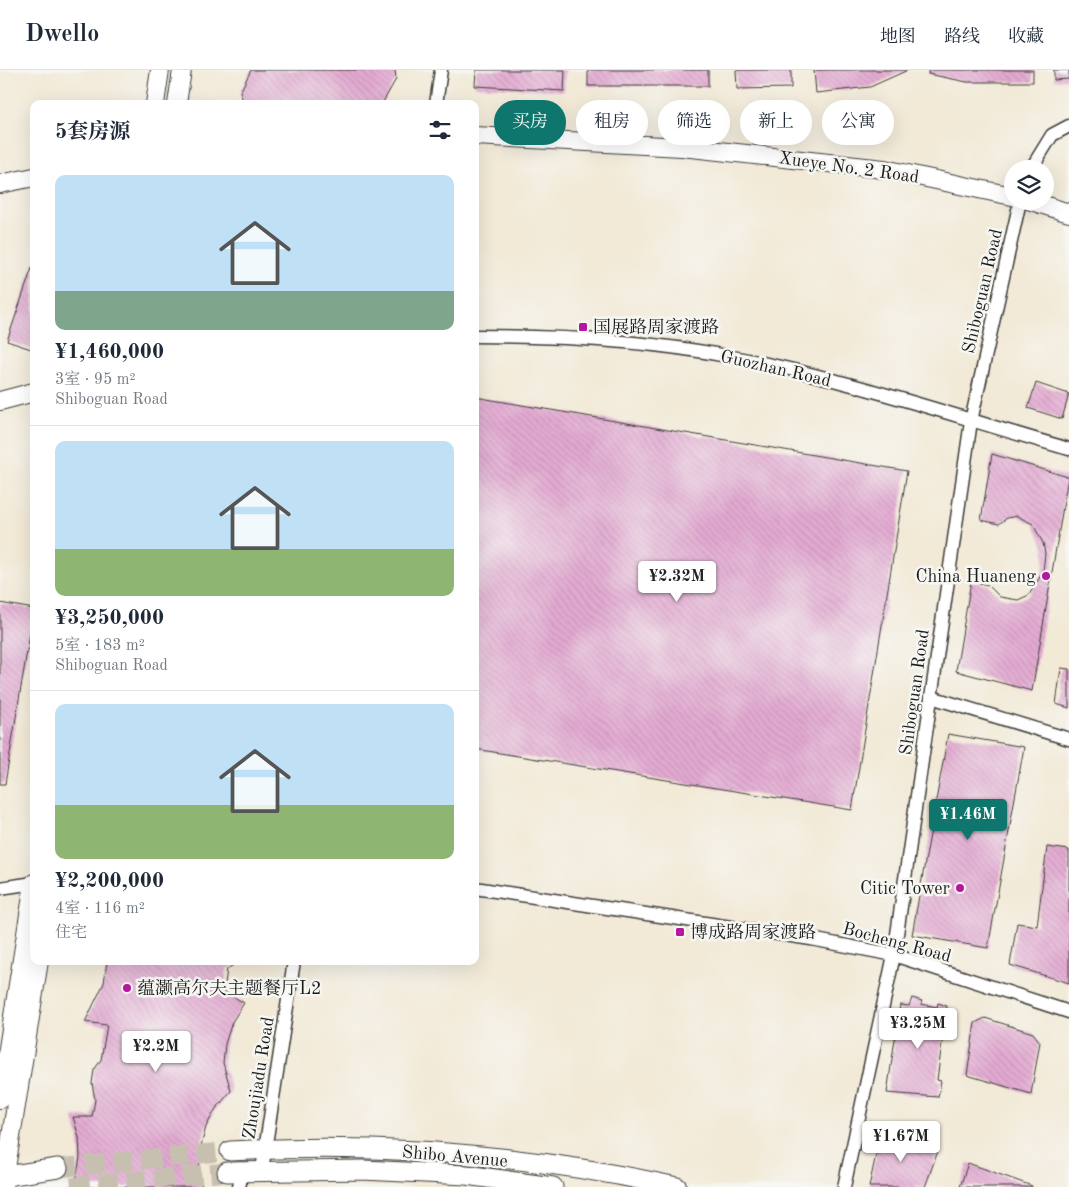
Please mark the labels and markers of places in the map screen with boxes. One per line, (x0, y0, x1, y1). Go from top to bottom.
place label: 国展路周家渡路 (593, 317, 719, 337)
marker: 国展路周家渡路 (577, 321, 589, 333)
pin: ¥2.32M (636, 560, 718, 603)
place label: China Huaneng (916, 568, 1036, 586)
marker: China Huaneng (1040, 570, 1052, 582)
pin: ¥1.46M (927, 798, 1009, 841)
place label: Citic Tower (860, 880, 951, 898)
marker: Citic Tower (954, 882, 966, 894)
place label: 博成路周家渡路 (690, 922, 816, 942)
marker: 博成路周家渡路 (674, 926, 686, 938)
place label: 蕴灏高尔夫主题餐厅L2 (137, 978, 322, 998)
marker: 蕴灏高尔夫主题餐厅L2 (121, 982, 133, 994)
pin: ¥3.25M (877, 1008, 959, 1050)
pin: ¥2.2M (121, 1030, 191, 1073)
pin: ¥1.67M (860, 1120, 942, 1163)

